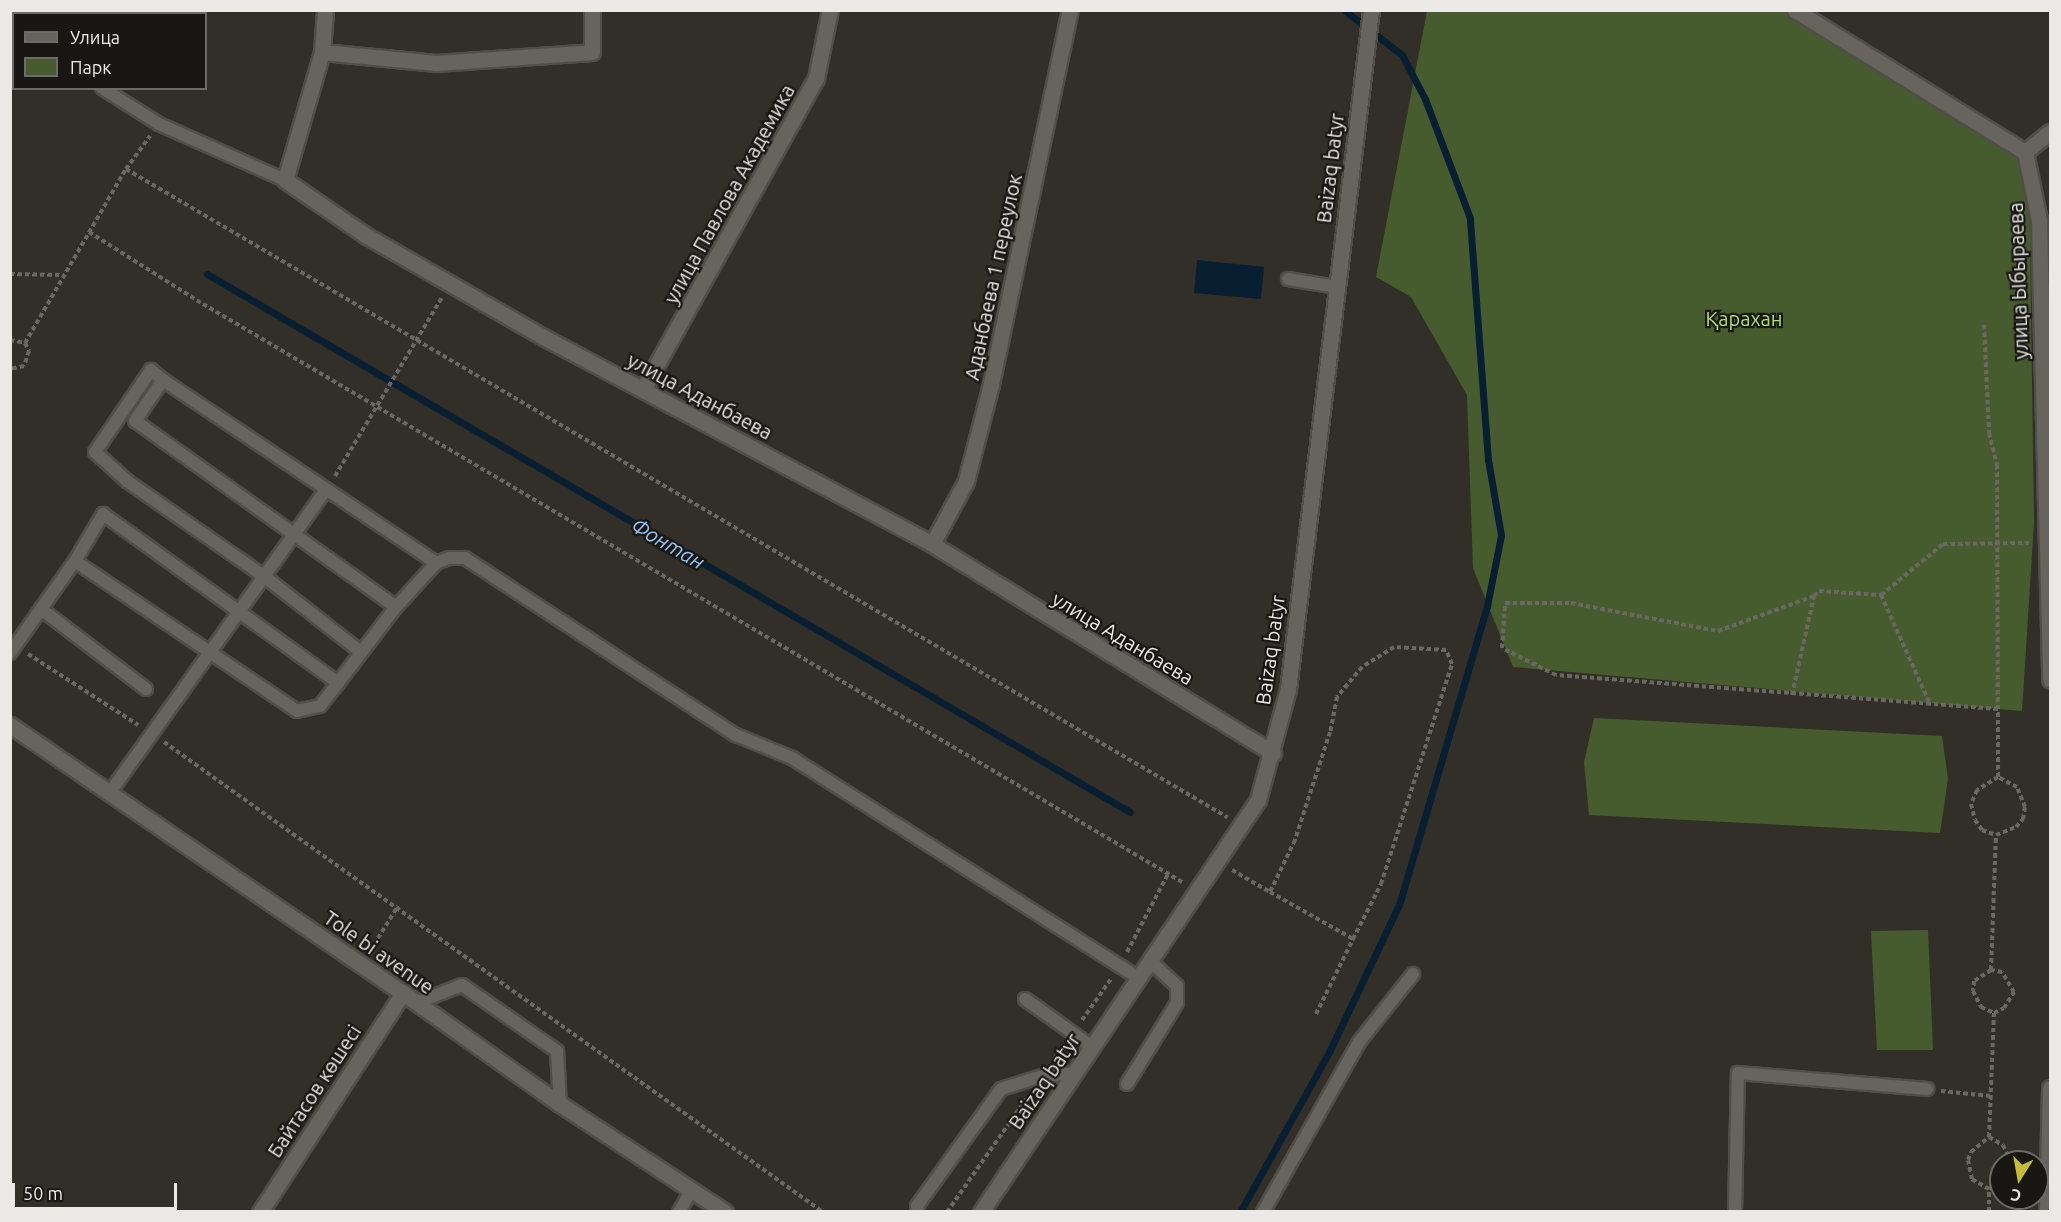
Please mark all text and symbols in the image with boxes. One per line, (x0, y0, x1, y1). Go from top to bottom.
legend (12, 12, 207, 90)
text: Улица (70, 27, 120, 47)
text: Парк (70, 57, 111, 77)
street label: улица Павлова Академика (659, 80, 799, 308)
street label: Baizaq batyr (1311, 112, 1349, 224)
street label: Аданбаева 1 переулок (959, 172, 1027, 382)
street label: улица Ыбыраева (2003, 202, 2033, 360)
park label: Қарахан (1705, 306, 1783, 330)
street label: улица Аданбаева (623, 348, 777, 444)
water label: Фонтан (627, 512, 709, 574)
street label: улица Аданбаева (1048, 586, 1198, 690)
street label: Baizaq batyr (1250, 594, 1290, 706)
street label: Tole bi avenue (319, 905, 439, 999)
street label: Байтасов көшесі (262, 1020, 366, 1162)
street label: Baizaq batyr (1003, 1028, 1085, 1134)
north arrow (1989, 1150, 2049, 1210)
scale bar (15, 1171, 180, 1209)
text: 50 m (23, 1183, 63, 1203)
text: С (2009, 1186, 2023, 1206)

